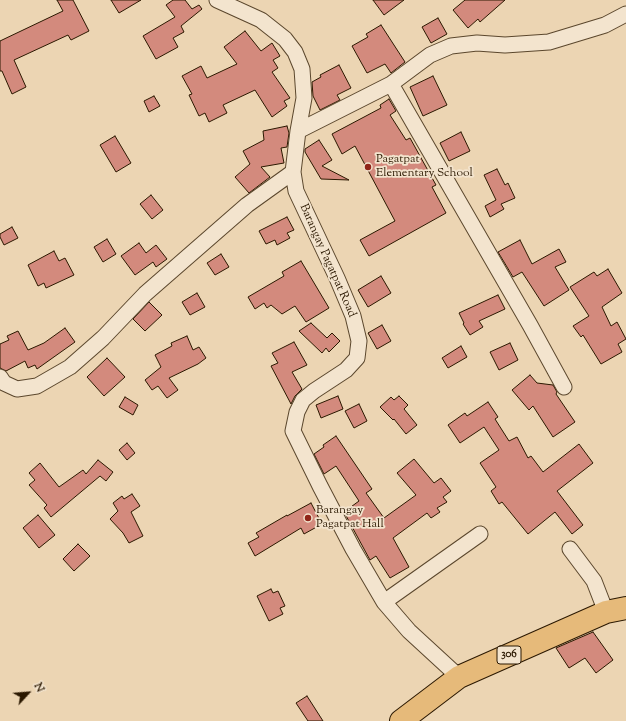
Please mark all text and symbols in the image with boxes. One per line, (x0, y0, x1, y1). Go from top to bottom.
place label: Pagatpat Elementary School (376, 153, 473, 181)
marker: Pagatpat Elementary School (363, 162, 373, 172)
street label: Barangay Pagatpat Road (295, 202, 359, 320)
place label: Barangay Pagatpat Hall (316, 504, 384, 532)
marker: Barangay Pagatpat Hall (303, 513, 313, 523)
road number: 306 (497, 646, 521, 664)
north arrow (8, 673, 48, 713)
text: N (30, 680, 48, 695)

